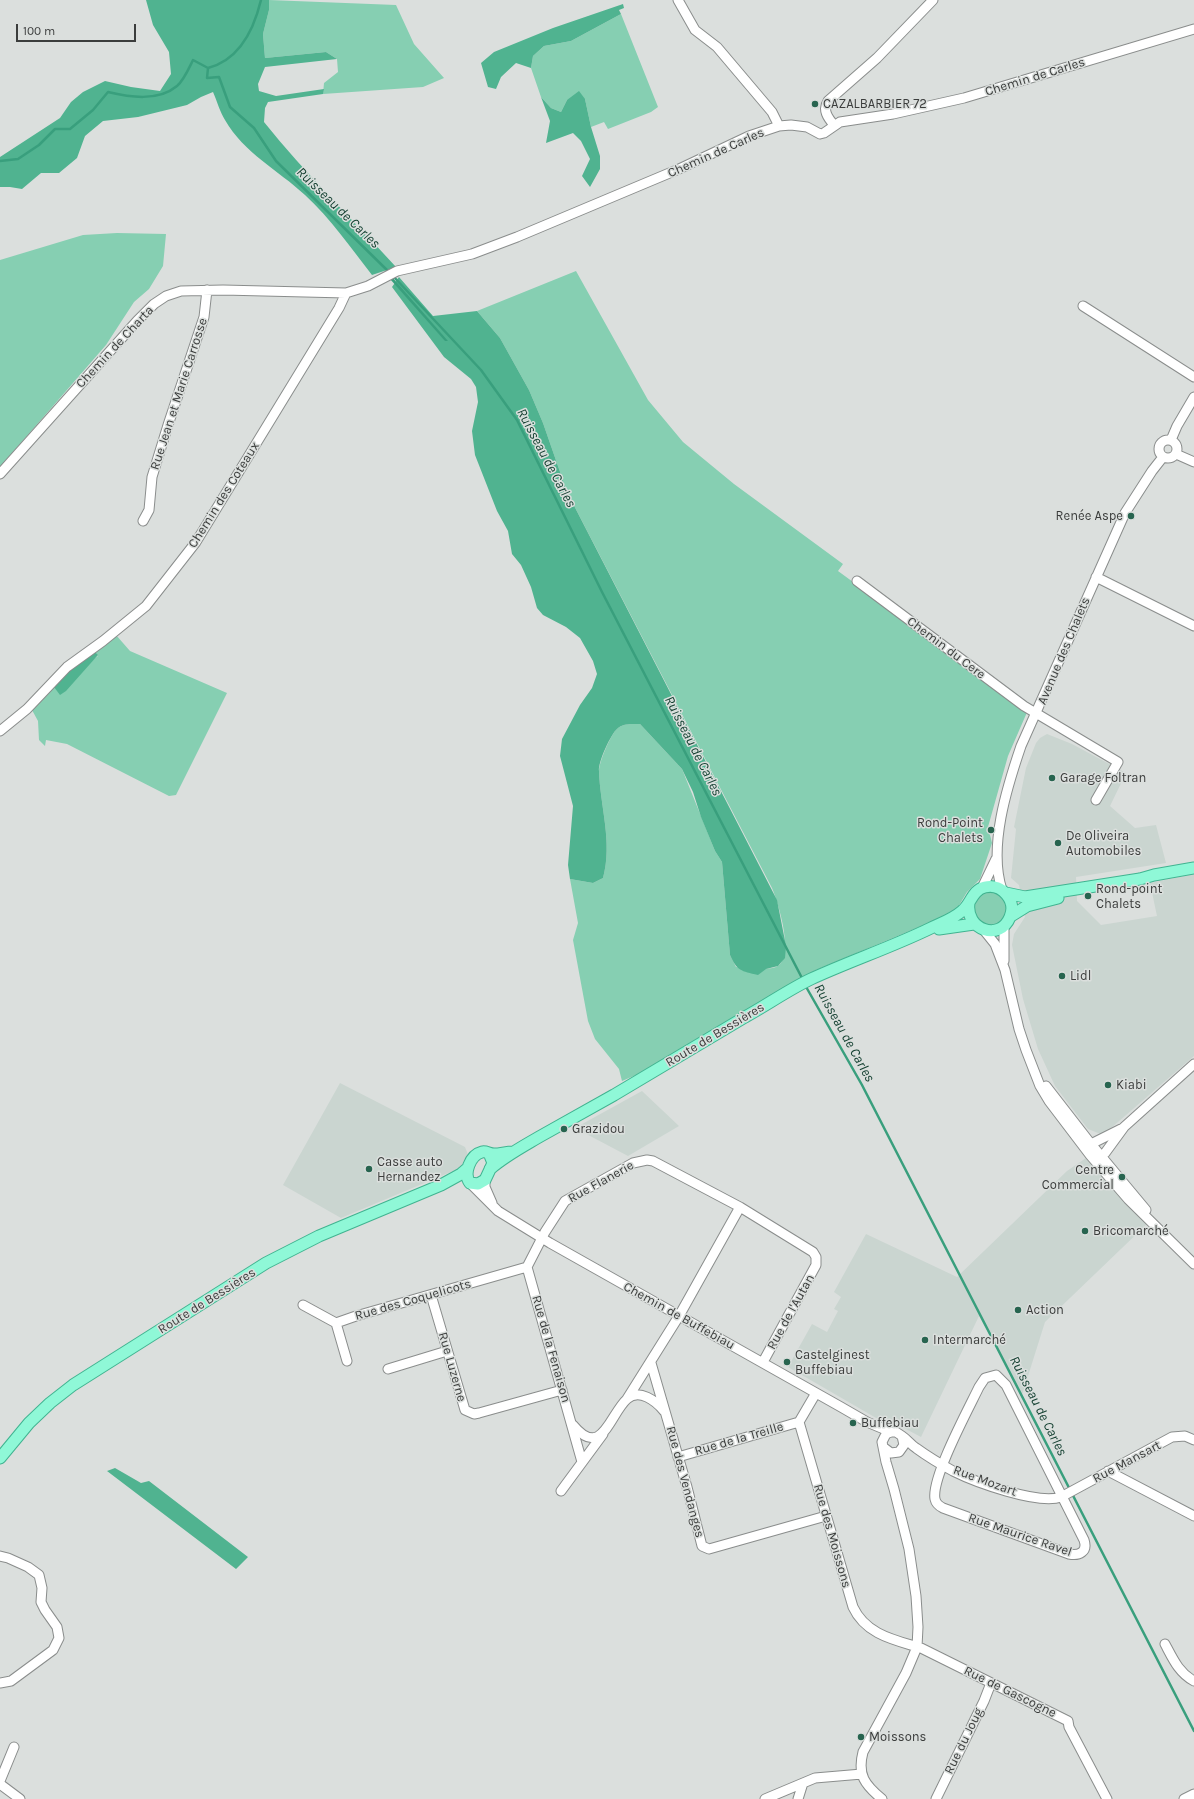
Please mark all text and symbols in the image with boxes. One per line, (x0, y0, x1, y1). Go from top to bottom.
scale bar (18, 16, 138, 42)
text: 100 m (23, 24, 55, 38)
street label: Chemin de Carles (983, 54, 1087, 100)
place label: CAZALBARBIER 72 (823, 96, 927, 112)
marker: CAZALBARBIER 72 (810, 99, 820, 109)
street label: Chemin de Carles (665, 125, 767, 181)
water label: Ruisseau de Carles (293, 164, 383, 252)
street label: Chemin de Charta (73, 303, 157, 391)
street label: Rue Jean et Marie Carrosse (147, 316, 211, 472)
water label: Ruisseau de Carles (513, 406, 579, 510)
street label: Chemin des Coteaux (185, 439, 263, 551)
place label: Renée Aspe (1056, 508, 1123, 524)
marker: Renée Aspe (1126, 511, 1136, 521)
street label: Avenue des Chalets (1034, 595, 1094, 707)
street label: Chemin du Cere (904, 613, 988, 683)
water label: Ruisseau de Carles (661, 693, 725, 799)
place label: Garage Foltran (1060, 770, 1146, 786)
marker: Garage Foltran (1047, 773, 1057, 783)
place label: Rond-Point Chalets (917, 815, 983, 846)
marker: Rond-Point Chalets (986, 825, 996, 835)
place label: De Oliveira Automobiles (1066, 828, 1141, 859)
marker: De Oliveira Automobiles (1053, 838, 1063, 848)
place label: Rond-point Chalets (1096, 881, 1162, 912)
marker: Rond-point Chalets (1083, 891, 1093, 901)
place label: Lidl (1070, 968, 1091, 984)
marker: Lidl (1057, 971, 1067, 981)
water label: Ruisseau de Carles (810, 981, 878, 1085)
street label: Route de Bessières (663, 999, 767, 1071)
place label: Kiabi (1116, 1077, 1147, 1093)
marker: Kiabi (1103, 1080, 1113, 1090)
place label: Grazidou (572, 1121, 625, 1137)
marker: Grazidou (559, 1124, 569, 1134)
place label: Casse auto Hernandez (377, 1154, 443, 1185)
street label: Rue Flanerie (565, 1157, 637, 1207)
place label: Centre Commercial (1042, 1162, 1114, 1193)
marker: Casse auto Hernandez (364, 1164, 374, 1174)
marker: Centre Commercial (1117, 1172, 1127, 1182)
place label: Bricomarché (1093, 1223, 1169, 1239)
marker: Bricomarché (1080, 1226, 1090, 1236)
street label: Route de Bessières (155, 1265, 259, 1337)
street label: Rue de l'Autan (764, 1272, 818, 1352)
street label: Rue des Coquelicots (353, 1276, 473, 1324)
street label: Chemin de Buffebiau (621, 1279, 737, 1353)
street label: Rue de la Fenaison (528, 1294, 574, 1404)
place label: Action (1026, 1302, 1064, 1318)
marker: Action (1013, 1305, 1023, 1315)
street label: Rue Luzerne (435, 1330, 469, 1404)
place label: Intermarché (933, 1332, 1006, 1348)
marker: Intermarché (920, 1335, 930, 1345)
place label: Castelginest Buffebiau (795, 1347, 870, 1378)
water label: Ruisseau de Carles (1006, 1353, 1070, 1459)
marker: Castelginest Buffebiau (782, 1357, 792, 1367)
place label: Buffebiau (861, 1415, 919, 1431)
marker: Buffebiau (848, 1418, 858, 1428)
street label: Rue de la Treille (693, 1419, 785, 1459)
street label: Rue des Vendanges (663, 1425, 707, 1539)
street label: Rue Mansart (1090, 1437, 1164, 1487)
street label: Rue Mozart (951, 1462, 1019, 1500)
street label: Rue des Moissons (810, 1482, 854, 1590)
street label: Rue Maurice Ravel (966, 1510, 1074, 1560)
street label: Rue de Gascogne (961, 1663, 1059, 1721)
street label: Rue du Joug (941, 1705, 987, 1777)
place label: Moissons (869, 1729, 926, 1745)
marker: Moissons (856, 1732, 866, 1742)

